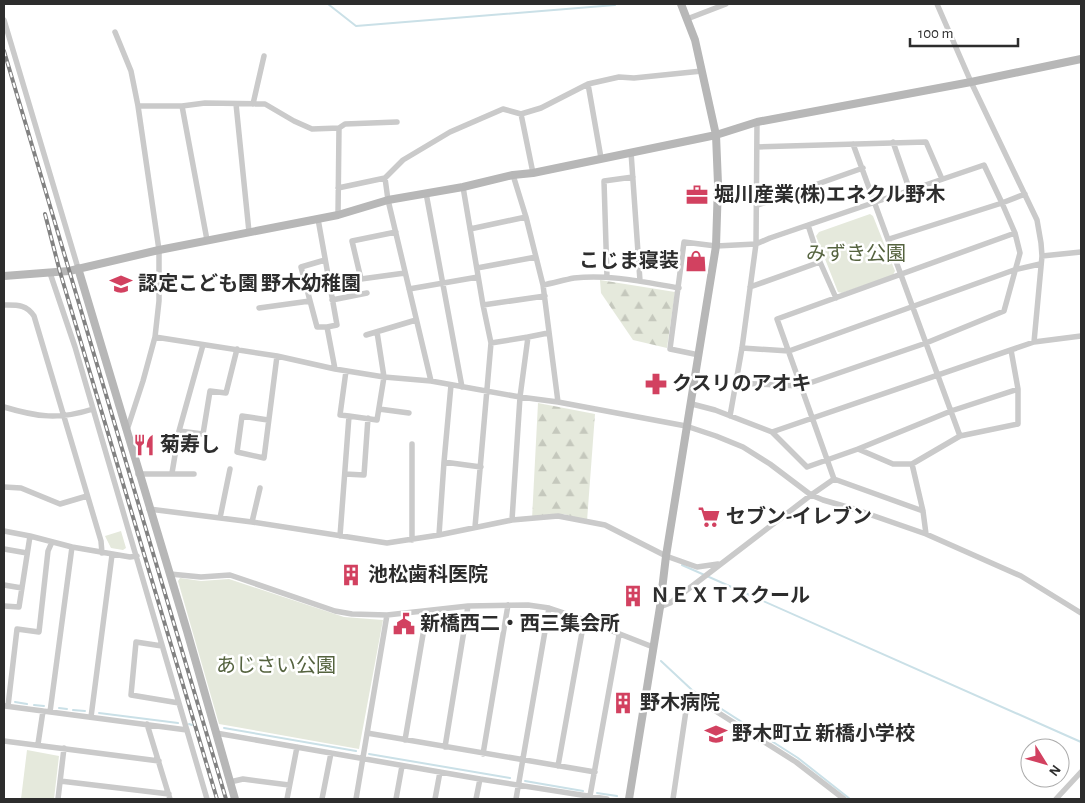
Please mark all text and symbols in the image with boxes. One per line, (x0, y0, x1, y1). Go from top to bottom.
scale bar (910, 15, 1018, 47)
text: 100 m (918, 26, 953, 41)
office icon: 堀川産業(株)エネクル野木 (684, 182, 710, 208)
place label: 堀川産業(株)エネクル野木 (714, 184, 945, 205)
park label: みずき公園 (806, 243, 906, 264)
shop icon: こじま寝装 (683, 248, 709, 274)
place label: こじま寝装 (579, 250, 679, 271)
school or university icon: 認定こども園 野木幼稚園 (108, 271, 134, 297)
place label: 認定こども園 野木幼稚園 (138, 272, 361, 294)
pharmacy icon: クスリのアオキ (643, 371, 669, 397)
place label: クスリのアオキ (672, 373, 811, 394)
restaurant icon: 菊寿し (131, 432, 157, 458)
place label: 菊寿し (160, 433, 220, 455)
supermarket icon: セブン-イレブン (696, 504, 722, 530)
place label: セブン-イレブン (726, 505, 872, 527)
building icon: 池松歯科医院 (338, 562, 364, 588)
place label: 池松歯科医院 (368, 564, 488, 585)
building icon: ＮＥＸＴスクール (620, 583, 646, 609)
place label: ＮＥＸＴスクール (650, 585, 810, 606)
public building icon: 新橋西二・西三集会所 (391, 611, 417, 637)
place label: 新橋西二・西三集会所 (420, 612, 620, 634)
park label: あじさい公園 (216, 655, 336, 676)
building icon: 野木病院 (610, 690, 636, 716)
place label: 野木病院 (640, 692, 720, 713)
school or university icon: 野木町立 新橋小学校 (703, 721, 729, 747)
place label: 野木町立 新橋小学校 (732, 722, 915, 744)
north arrow (1020, 738, 1070, 788)
text: N (1046, 762, 1063, 778)

